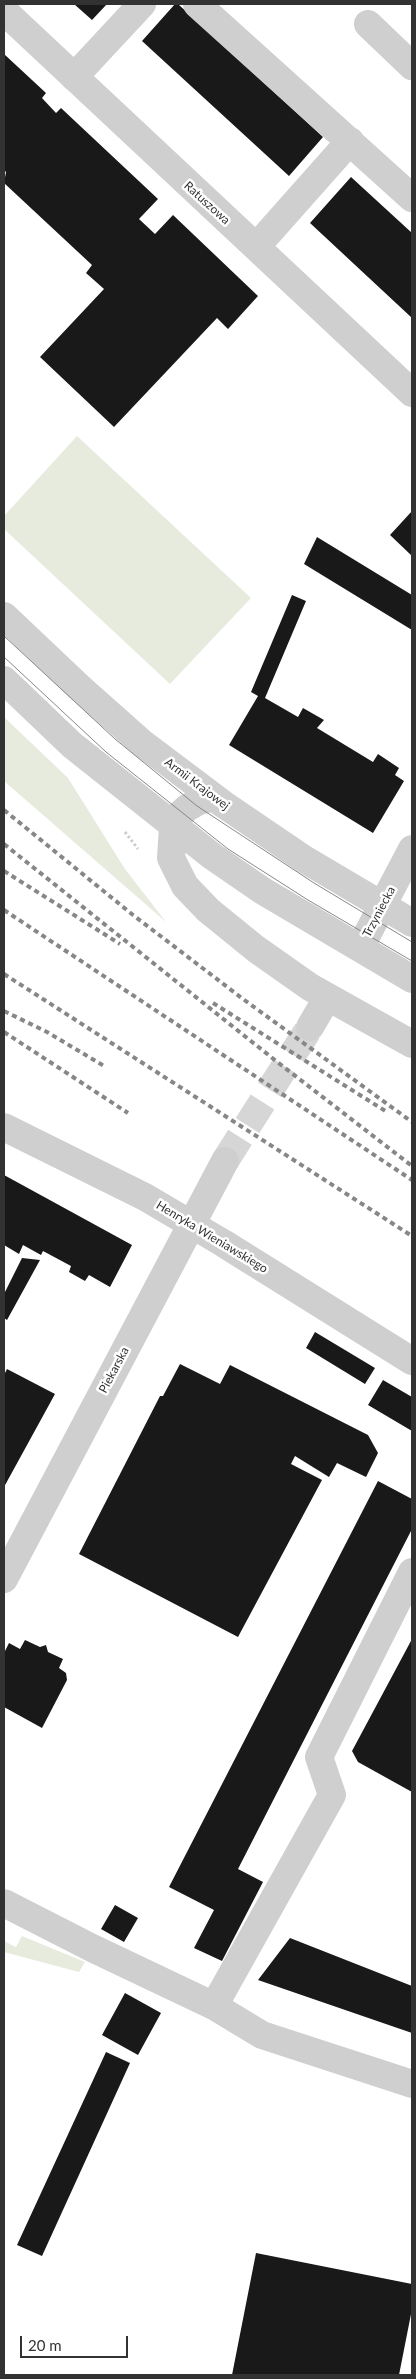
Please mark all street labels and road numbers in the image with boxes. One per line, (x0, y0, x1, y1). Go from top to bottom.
street label: Ratuszowa (181, 179, 233, 227)
street label: Armii Krajowej (162, 755, 232, 813)
street label: Trzyniecka (360, 884, 398, 940)
street label: Henryka Wieniawskiego (154, 1198, 270, 1276)
street label: Piekarska (96, 1345, 132, 1395)

